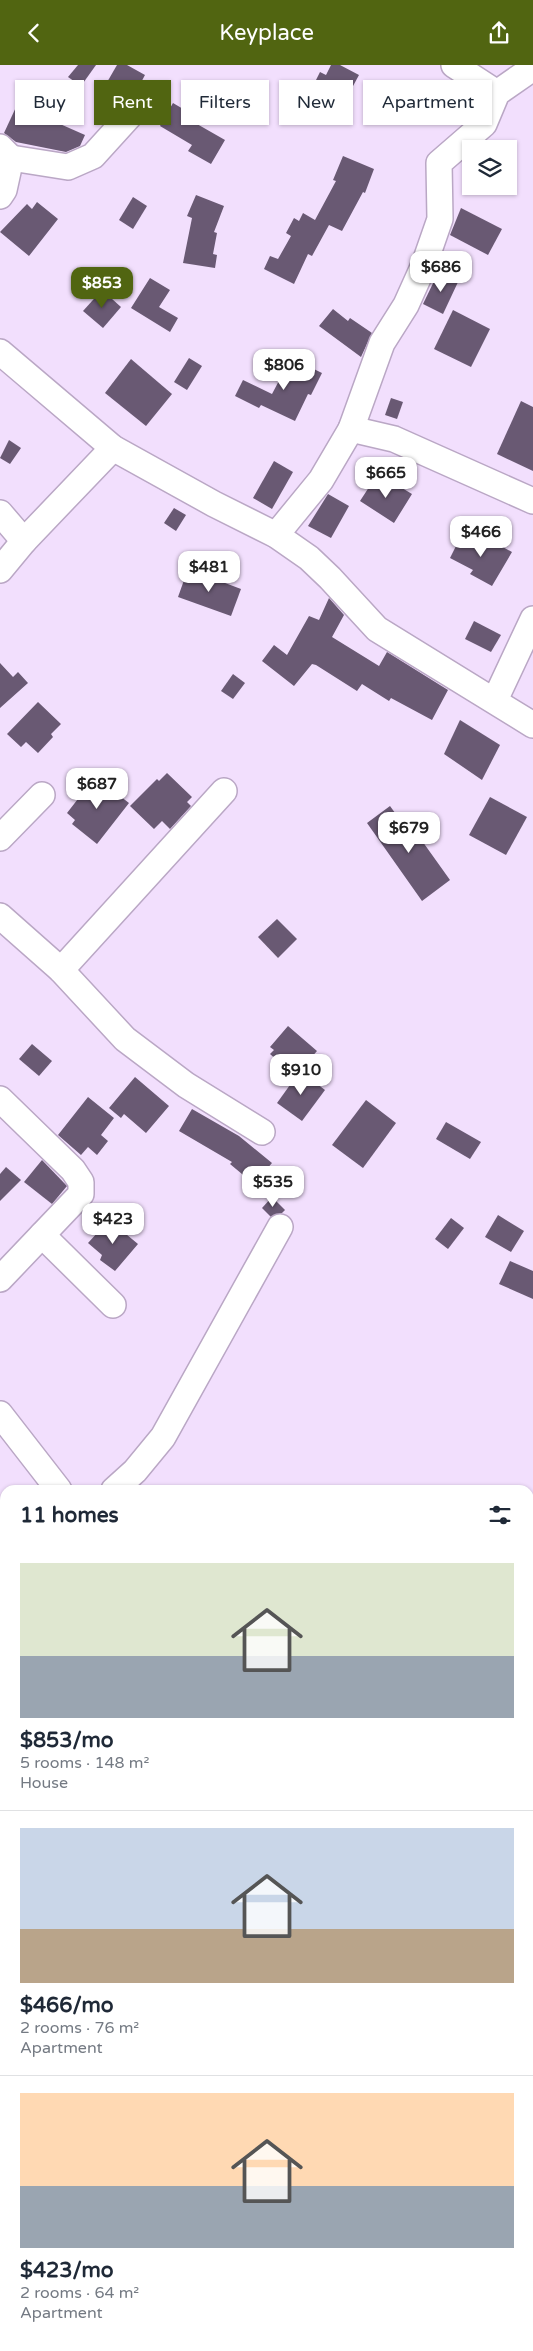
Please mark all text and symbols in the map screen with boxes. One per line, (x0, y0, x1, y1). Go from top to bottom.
icon: back (20, 19, 48, 47)
icon: share (485, 19, 513, 47)
text: Keyplace (219, 20, 314, 46)
chip: Buy (15, 80, 84, 125)
chip: Rent (94, 80, 171, 125)
chip: Filters (181, 80, 269, 125)
chip: New (279, 80, 353, 125)
chip: Apartment (363, 80, 492, 125)
map controls (462, 140, 517, 195)
button: layers (462, 140, 517, 195)
pin: $686 (411, 251, 471, 293)
text: $686 (421, 257, 461, 277)
pin: $853 (72, 267, 132, 309)
text: $853 (82, 273, 122, 293)
pin: $806 (254, 349, 314, 391)
text: $806 (264, 355, 304, 375)
pin: $665 (356, 457, 416, 499)
text: $665 (366, 463, 406, 483)
pin: $466 (451, 515, 511, 558)
text: $466 (461, 522, 501, 542)
pin: $481 (179, 551, 239, 593)
text: $481 (189, 557, 229, 577)
pin: $687 (67, 767, 127, 810)
text: $687 (77, 774, 117, 794)
pin: $679 (379, 811, 439, 854)
text: $679 (389, 818, 429, 838)
pin: $910 (271, 1053, 331, 1096)
text: $910 (281, 1060, 321, 1080)
pin: $535 (243, 1165, 303, 1208)
text: $535 (253, 1172, 293, 1192)
pin: $423 (83, 1203, 143, 1245)
text: $423 (93, 1209, 133, 1229)
icon: filters (486, 1501, 514, 1529)
text: 11 homes (20, 1503, 119, 1528)
icon: home (222, 1595, 312, 1685)
text: $853/mo (20, 1728, 114, 1753)
text: 5 rooms · 148 m² (20, 1753, 149, 1773)
text: House (20, 1773, 68, 1793)
icon: home (222, 1861, 312, 1951)
text: $466/mo (20, 1993, 114, 2018)
text: 2 rooms · 76 m² (20, 2018, 139, 2038)
text: Apartment (20, 2038, 103, 2058)
icon: home (222, 2126, 312, 2216)
text: $423/mo (20, 2258, 114, 2283)
text: 2 rooms · 64 m² (20, 2283, 139, 2303)
text: Apartment (20, 2303, 103, 2323)

